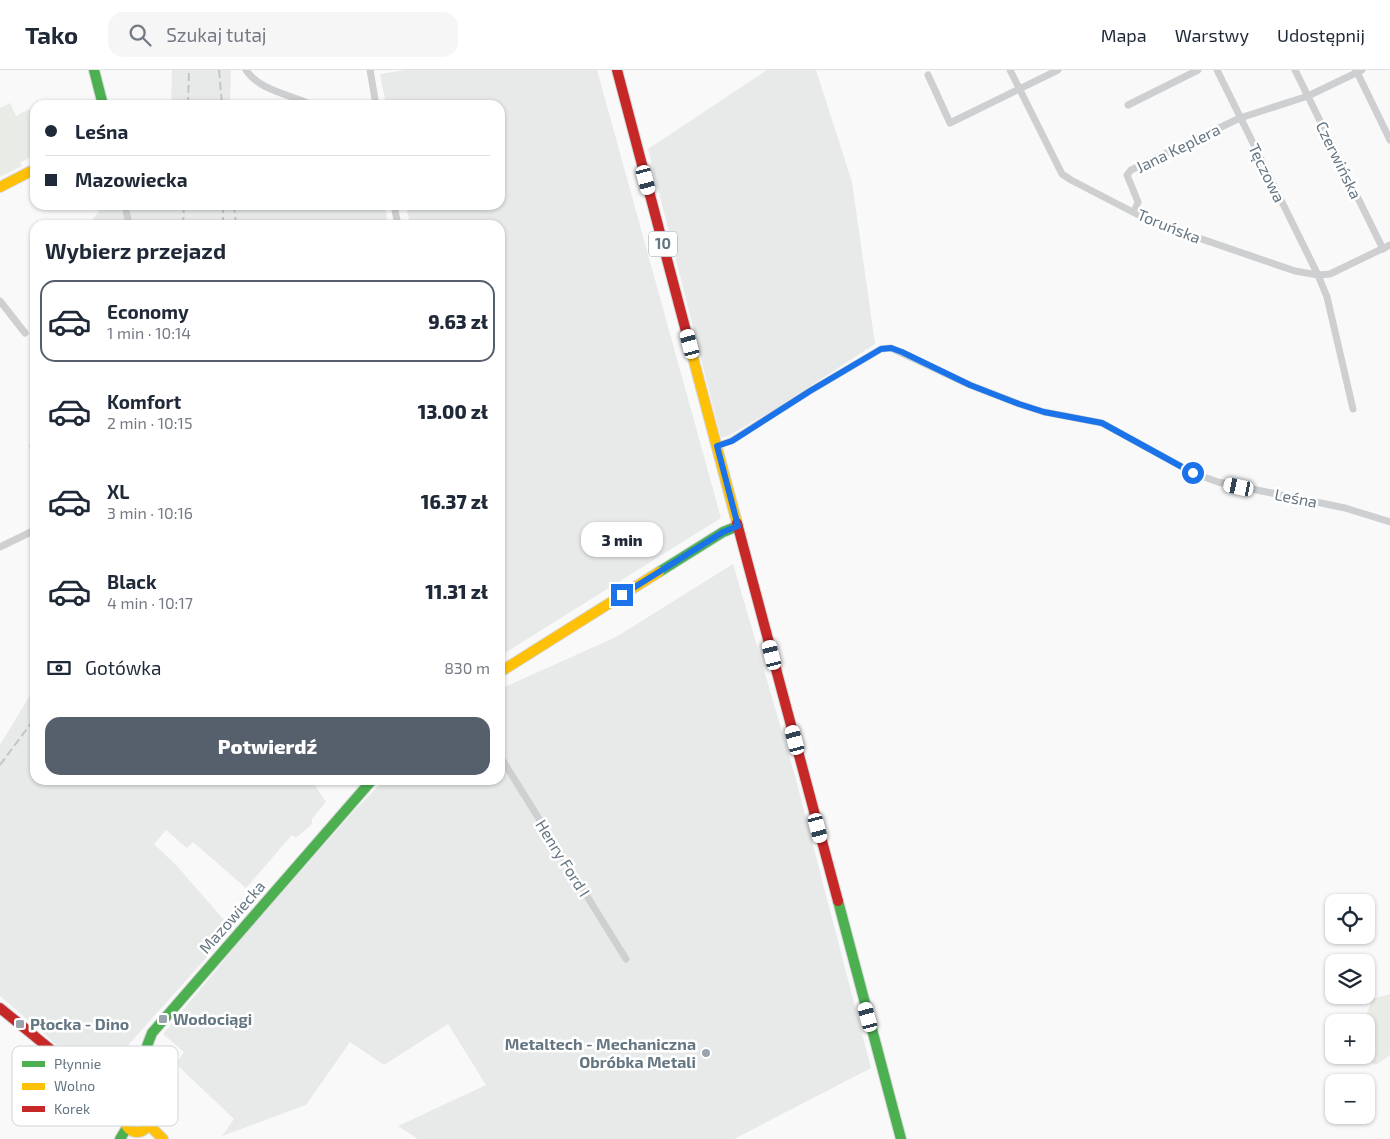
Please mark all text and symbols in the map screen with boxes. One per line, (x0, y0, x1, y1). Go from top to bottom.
search box (108, 12, 458, 57)
text: Tako (25, 20, 78, 49)
icon: search (126, 21, 154, 49)
text: Szukaj tutaj (166, 23, 267, 46)
text: Mapa (1101, 24, 1147, 46)
text: Warstwy (1175, 24, 1249, 46)
text: Udostępnij (1277, 24, 1365, 46)
street label: Czerwińska (1313, 118, 1366, 202)
street label: Jana Keplera (1132, 119, 1223, 176)
text: Leśna (75, 120, 128, 143)
street label: Tęczowa (1245, 140, 1290, 205)
car (634, 164, 657, 196)
text: Mazowiecka (75, 168, 188, 191)
street label: Toruńska (1135, 204, 1204, 247)
road number: 10 (649, 232, 677, 256)
text: Wybierz przejazd (45, 237, 226, 263)
icon: car (47, 299, 92, 344)
text: Economy (107, 300, 189, 323)
text: 9.63 zł (428, 310, 488, 333)
text: 1 min · 10:14 (107, 323, 191, 342)
car (678, 328, 701, 360)
icon: car (47, 389, 92, 434)
text: Komfort (107, 390, 181, 413)
text: 13.00 zł (418, 400, 488, 423)
text: 2 min · 10:15 (107, 413, 193, 432)
route start (1182, 462, 1204, 484)
car (1222, 477, 1255, 497)
icon: car (47, 479, 92, 524)
text: XL (107, 480, 129, 503)
street label: Leśna (1273, 484, 1319, 511)
text: 16.37 zł (421, 490, 488, 513)
text: 3 min · 10:16 (107, 503, 193, 522)
callout: 3 min (581, 522, 663, 558)
text: 3 min (601, 530, 643, 549)
icon: car (47, 569, 92, 614)
text: Black (107, 570, 157, 593)
text: 11.31 zł (425, 580, 488, 603)
route end (611, 584, 633, 606)
text: 4 min · 10:17 (107, 593, 193, 612)
car (761, 639, 782, 671)
icon: cash (45, 654, 73, 682)
text: Gotówka (85, 656, 161, 679)
text: 830 m (444, 658, 490, 677)
button: Potwierdź (45, 717, 490, 775)
car (783, 724, 806, 756)
car (806, 812, 829, 844)
street label: Henry Ford I (532, 816, 595, 900)
street label: Mazowiecka (195, 876, 268, 957)
map controls (1325, 894, 1375, 1124)
button: locate (1325, 894, 1375, 944)
button: layers (1325, 954, 1375, 1004)
car (856, 1001, 879, 1033)
place label: Wodociągi (173, 1009, 252, 1028)
marker: Wodociągi (157, 1013, 169, 1025)
place label: Płocka - Dino (30, 1014, 129, 1033)
button: + (1325, 1014, 1375, 1064)
marker: Płocka - Dino (14, 1018, 26, 1030)
place label: Metaltech - Mechaniczna Obróbka Metali (505, 1034, 696, 1071)
legend (12, 1046, 178, 1126)
marker: Metaltech - Mechaniczna Obróbka Metali (700, 1047, 712, 1059)
text: Płynnie (54, 1055, 101, 1072)
button: − (1325, 1074, 1375, 1124)
text: Wolno (54, 1077, 95, 1094)
text: Korek (54, 1100, 90, 1117)

